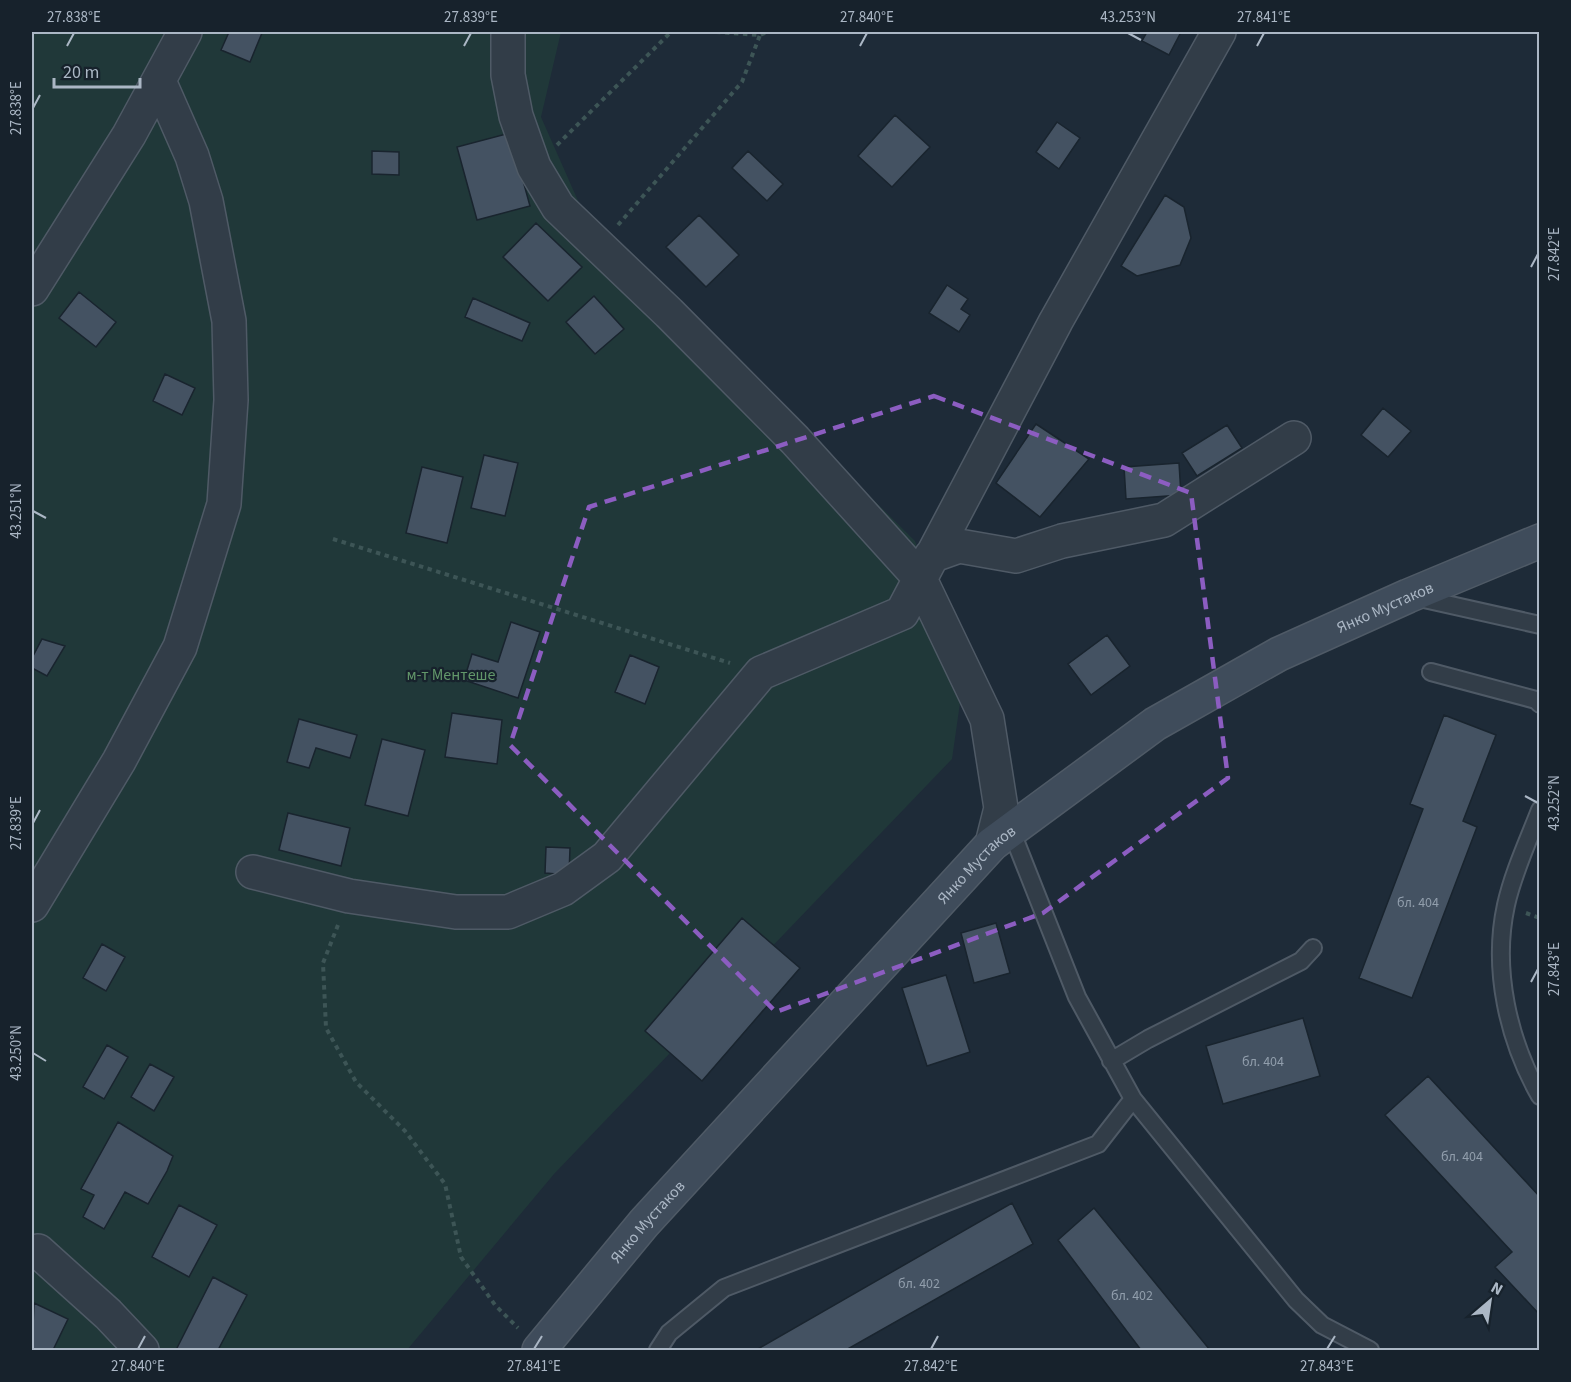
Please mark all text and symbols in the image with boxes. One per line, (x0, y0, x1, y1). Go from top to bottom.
text: 27.838°E (47, 7, 101, 28)
text: 27.839°E (444, 7, 498, 28)
text: 27.840°E (840, 7, 894, 28)
text: 43.253°N (1100, 7, 1156, 28)
text: 27.841°E (1237, 7, 1291, 28)
scale bar (54, 51, 140, 89)
text: 20 m (63, 60, 99, 85)
text: 27.838°E (6, 81, 27, 135)
text: 27.842°E (1544, 227, 1565, 281)
text: 43.251°N (6, 483, 27, 539)
street label: Янко Мустаков (1333, 577, 1437, 639)
park label: м-т Ментeше (406, 664, 496, 686)
text: 43.252°N (1544, 775, 1565, 831)
text: 27.839°E (6, 796, 27, 850)
street label: Янко Мустаков (932, 820, 1020, 909)
house number: бл. 404 (1397, 893, 1439, 913)
text: 27.843°E (1544, 942, 1565, 996)
text: 43.250°N (6, 1025, 27, 1081)
house number: бл. 404 (1242, 1052, 1284, 1072)
house number: бл. 404 (1441, 1147, 1483, 1167)
street label: Янко Мустаков (605, 1176, 690, 1268)
north arrow (1460, 1271, 1520, 1331)
house number: бл. 402 (898, 1274, 940, 1294)
text: N (1487, 1277, 1507, 1301)
house number: бл. 402 (1111, 1286, 1153, 1306)
text: 27.840°E (111, 1356, 165, 1377)
text: 27.841°E (507, 1356, 561, 1377)
text: 27.842°E (904, 1356, 958, 1377)
text: 27.843°E (1300, 1356, 1354, 1377)

